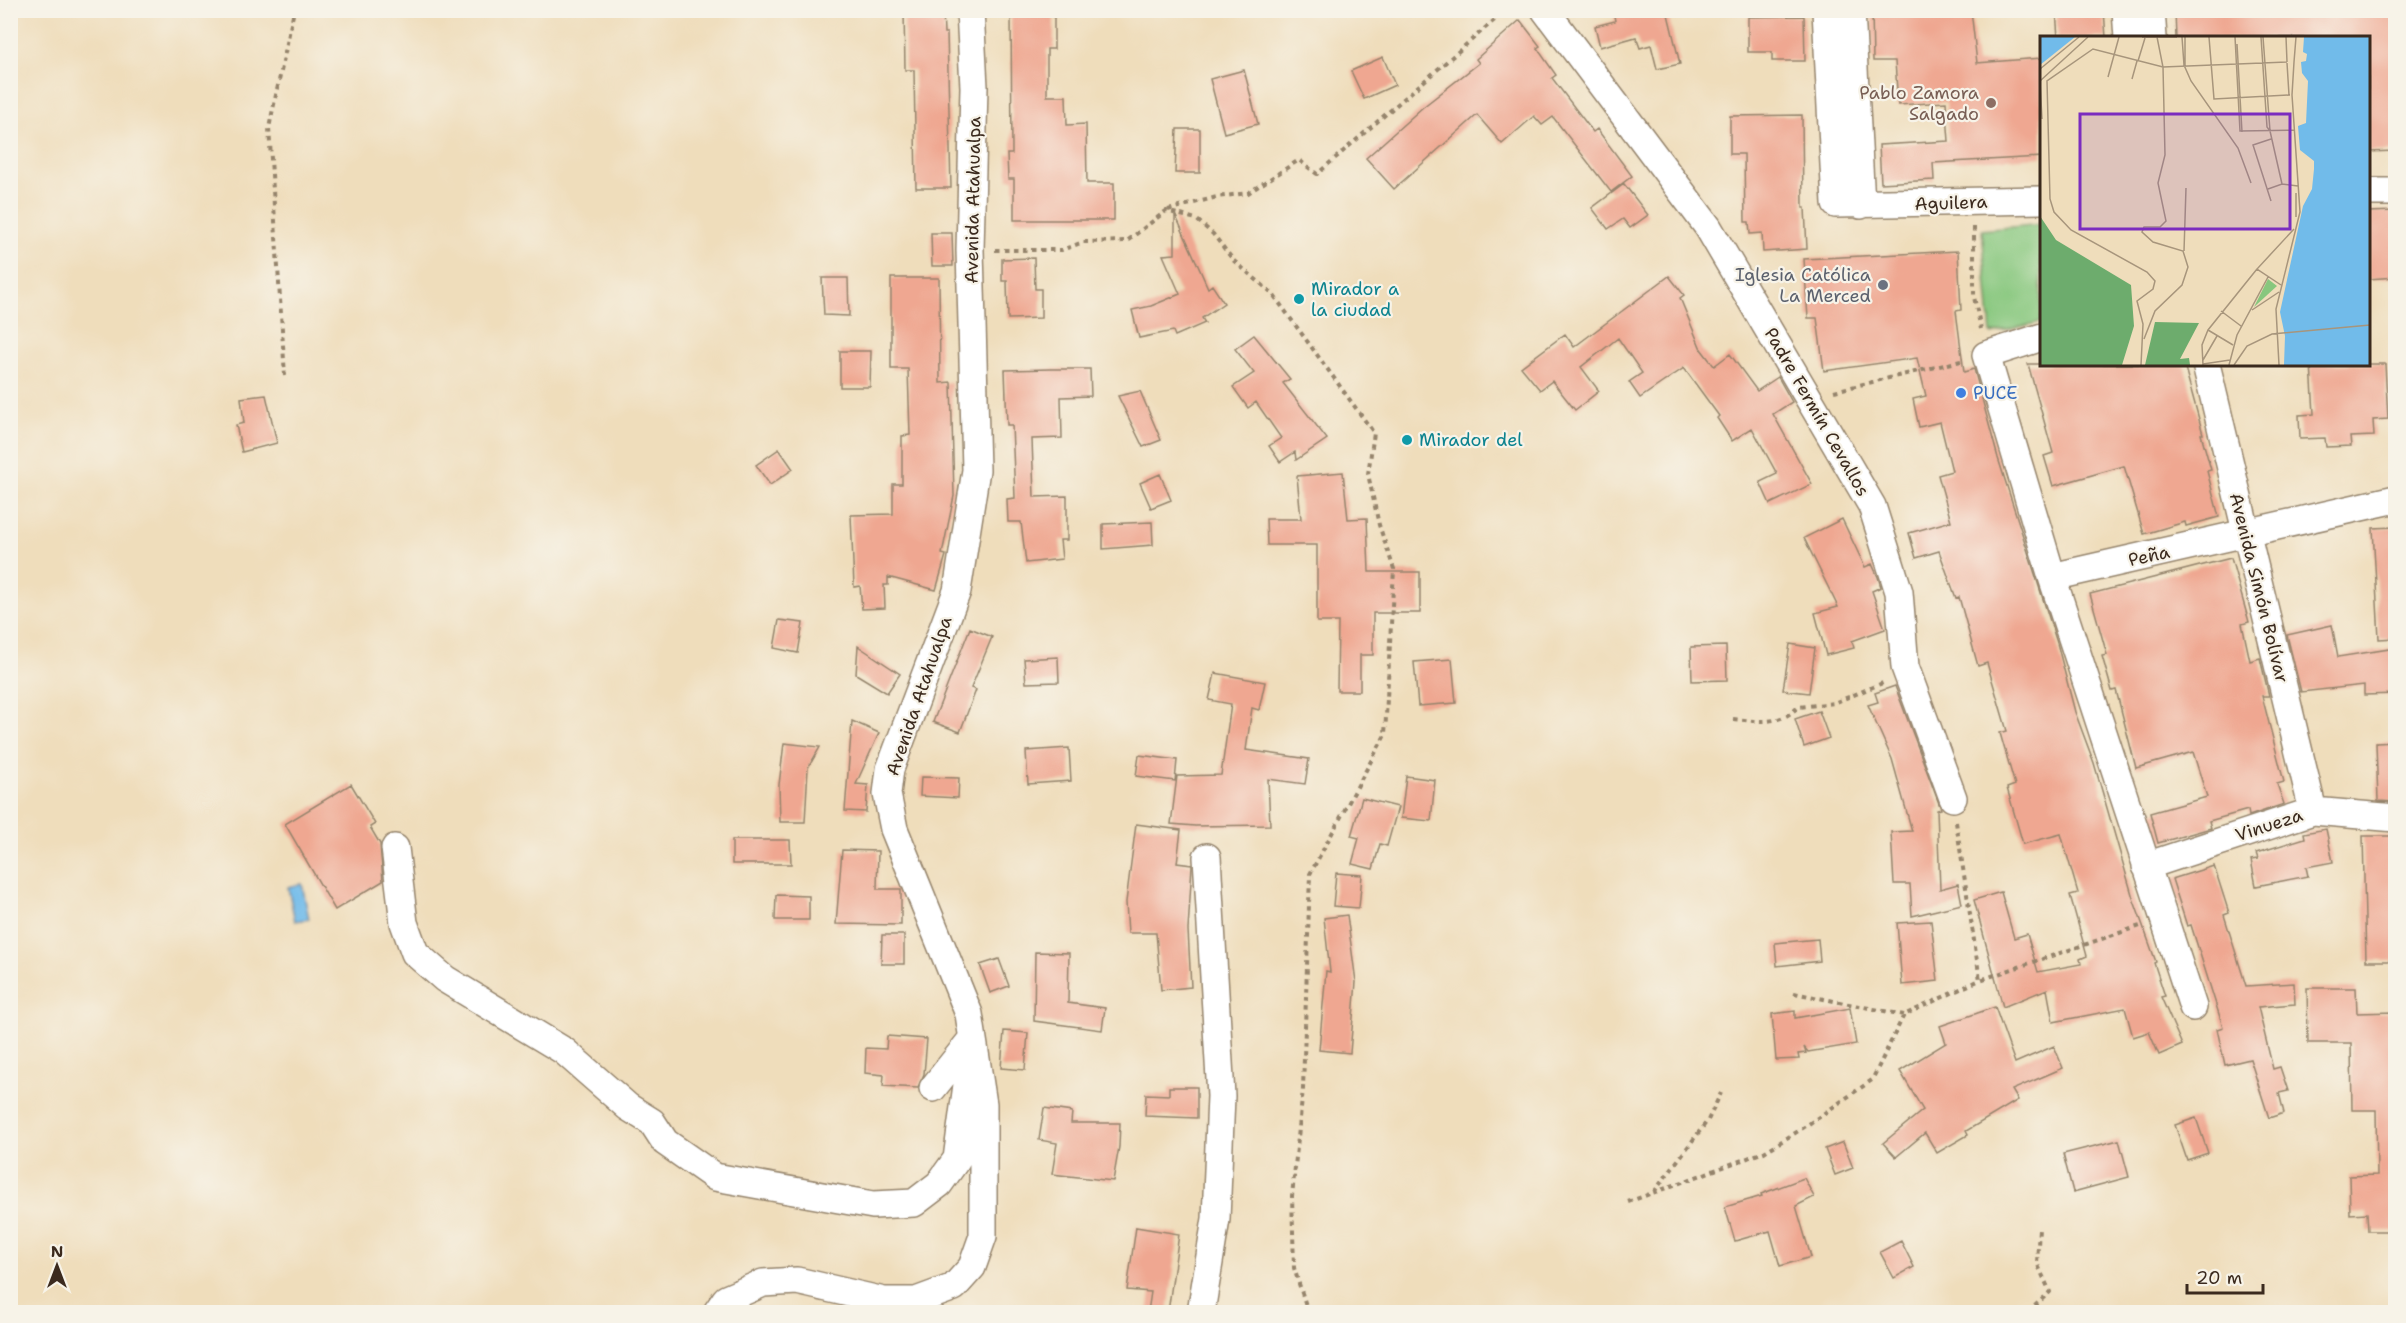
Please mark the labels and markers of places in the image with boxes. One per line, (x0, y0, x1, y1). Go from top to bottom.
place label: Pablo Zamora Salgado (1859, 81, 1979, 126)
marker: Pablo Zamora Salgado (1984, 96, 1998, 110)
place label: Iglesia Católica La Merced (1735, 263, 1871, 308)
place label: Mirador a la ciudad (1311, 277, 1399, 322)
marker: Iglesia Católica La Merced (1876, 278, 1890, 292)
marker: Mirador a la ciudad (1292, 292, 1306, 306)
place label: PUCE (1973, 381, 2018, 405)
marker: PUCE (1954, 386, 1968, 400)
place label: Mirador del (1419, 428, 1523, 452)
marker: Mirador del (1400, 433, 1414, 447)

